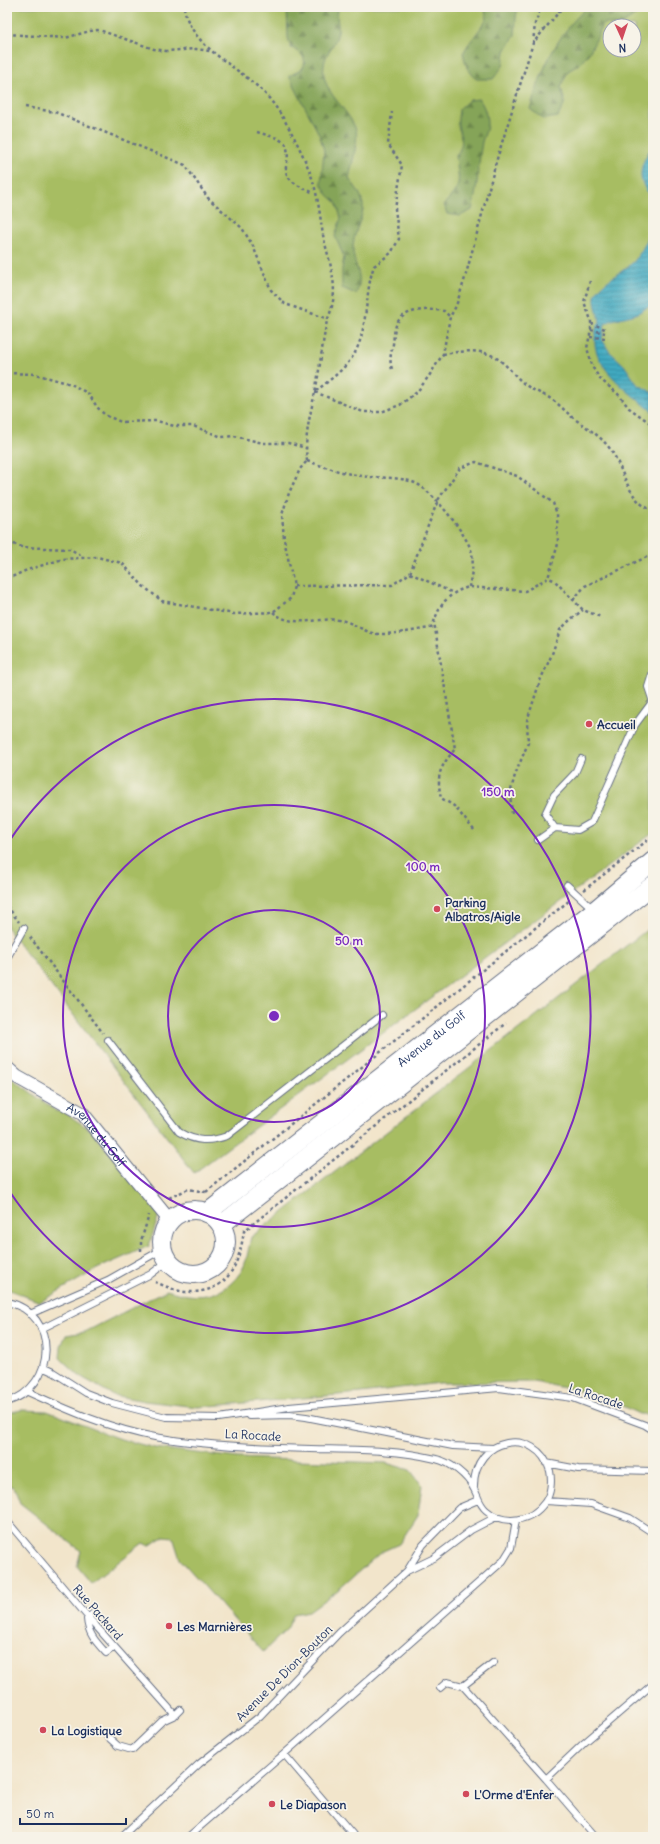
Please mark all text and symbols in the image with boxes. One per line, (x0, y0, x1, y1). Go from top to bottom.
north arrow (602, 18, 642, 58)
text: N (618, 41, 627, 55)
place label: Accueil (597, 717, 636, 732)
marker: Accueil (584, 719, 594, 729)
text: 150 m (482, 784, 515, 799)
text: 100 m (406, 859, 440, 874)
place label: Parking Albatros/Aigle (445, 895, 521, 925)
marker: Parking Albatros/Aigle (432, 904, 442, 914)
text: 50 m (335, 933, 364, 948)
street label: Avenue du Golf (394, 1006, 469, 1069)
centre of rings (267, 1009, 281, 1023)
street label: Avenue du Golf (64, 1099, 130, 1170)
street label: La Rocade (567, 1380, 625, 1412)
street label: La Rocade (224, 1426, 282, 1444)
street label: Rue Packard (70, 1581, 126, 1643)
place label: Les Marnières (177, 1619, 252, 1634)
marker: Les Marnières (164, 1621, 174, 1631)
street label: Avenue De Dion-Bouton (233, 1622, 335, 1724)
place label: La Logistique (51, 1723, 122, 1739)
marker: La Logistique (38, 1725, 48, 1735)
place label: L'Orme d'Enfer (474, 1787, 554, 1802)
marker: L'Orme d'Enfer (461, 1789, 471, 1799)
place label: Le Diapason (280, 1797, 346, 1813)
marker: Le Diapason (267, 1799, 277, 1809)
scale bar (20, 1800, 126, 1826)
text: 50 m (26, 1806, 55, 1821)

